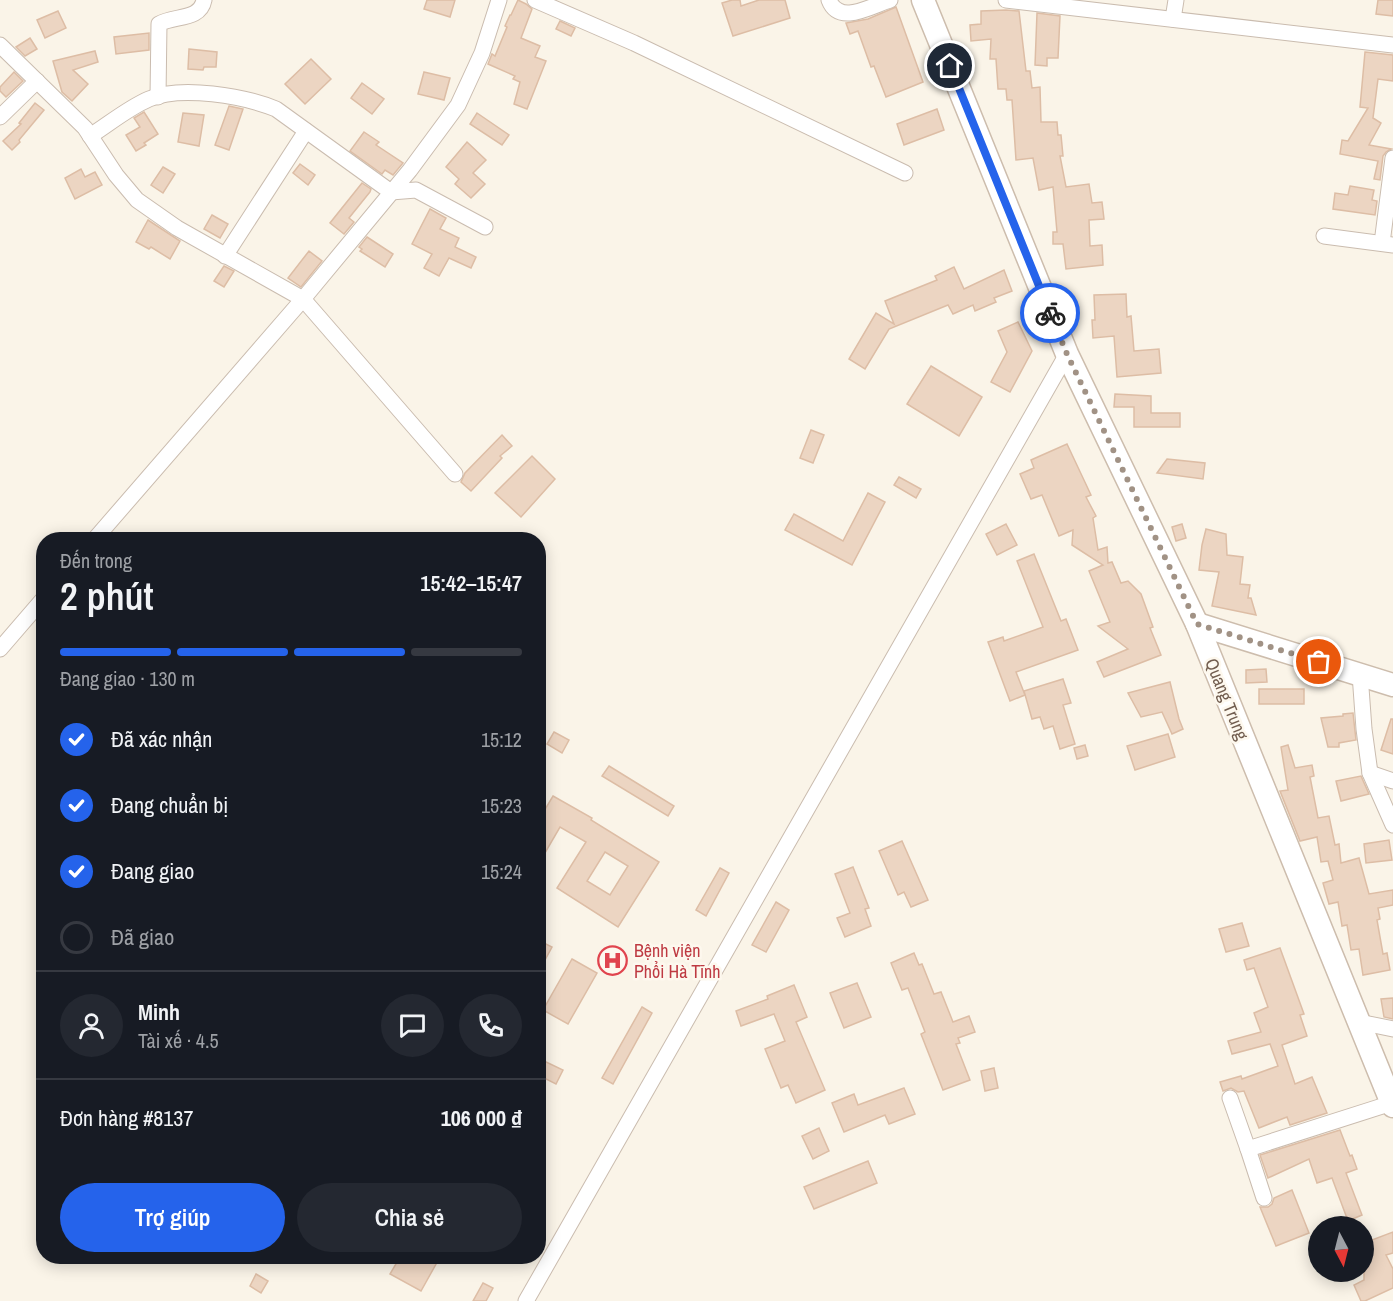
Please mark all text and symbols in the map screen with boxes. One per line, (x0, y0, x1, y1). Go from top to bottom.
pin (924, 40, 975, 91)
icon: home (933, 49, 966, 82)
courier (1020, 283, 1080, 343)
icon: bike (1034, 297, 1067, 330)
text: Đến trong (60, 547, 132, 574)
text: 15:42–15:47 (420, 568, 522, 598)
text: 2 phút (60, 570, 154, 622)
pin (1293, 636, 1344, 687)
icon: bag (1302, 645, 1335, 678)
street label: Quang Trung (1199, 654, 1255, 744)
text: Đang giao · 130 m (60, 665, 195, 692)
icon: check (60, 723, 93, 756)
text: Đã xác nhận (111, 724, 212, 754)
text: 15:12 (481, 726, 522, 753)
icon: check (60, 789, 93, 822)
text: Đang chuẩn bị (111, 790, 228, 820)
text: 15:23 (481, 792, 522, 819)
icon: check (60, 855, 93, 888)
text: Đang giao (111, 856, 194, 886)
text: 15:24 (481, 858, 522, 885)
text: Đã giao (111, 922, 174, 952)
place label: Bệnh viện Phổi Hà Tĩnh (634, 938, 720, 984)
hospital icon: Bệnh viện Phổi Hà Tĩnh (597, 944, 629, 976)
button: person (60, 994, 123, 1057)
button: chat (381, 994, 444, 1057)
button: phone (459, 994, 522, 1057)
text: Minh (138, 997, 180, 1027)
text: Tài xế · 4.5 (138, 1027, 219, 1054)
text: Đơn hàng #8137 (60, 1103, 193, 1133)
text: 106 000 ₫ (441, 1103, 522, 1133)
button: Trợ giúp (60, 1183, 285, 1252)
button: Chia sẻ (297, 1183, 522, 1252)
north arrow (1308, 1216, 1374, 1282)
map controls (1308, 1216, 1374, 1282)

